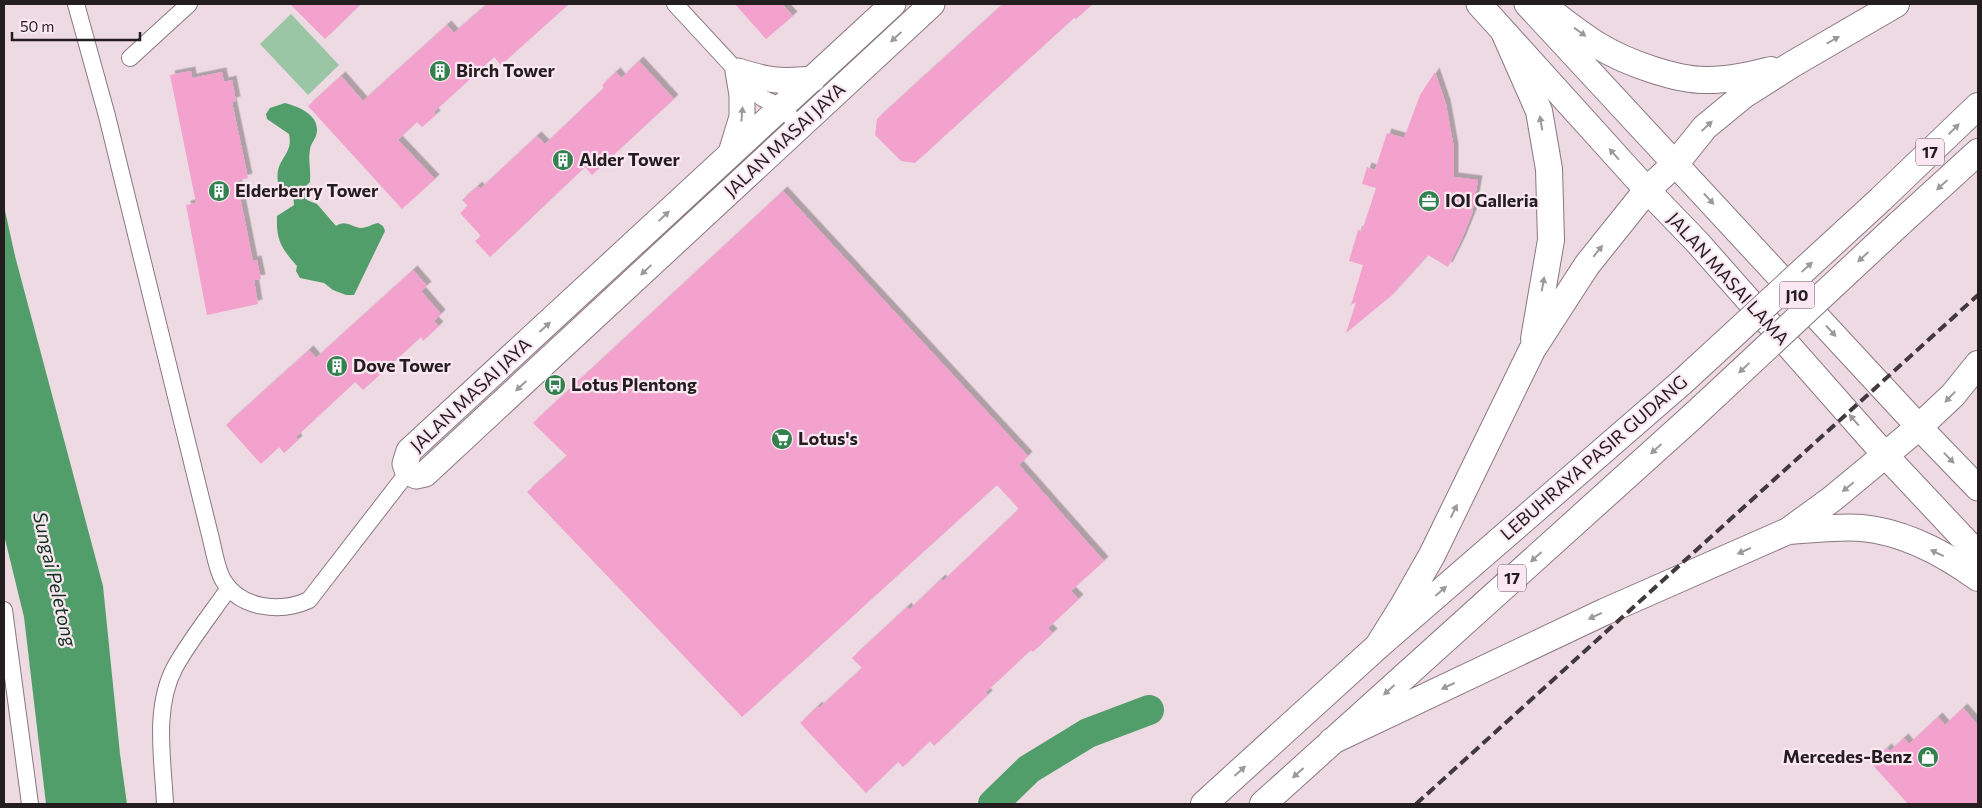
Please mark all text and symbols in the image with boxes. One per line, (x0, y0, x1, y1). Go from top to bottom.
scale bar (12, 10, 140, 42)
text: 50 m (20, 17, 54, 35)
one-way arrow (1573, 27, 1586, 38)
one-way arrow (890, 31, 902, 43)
one-way arrow (1827, 36, 1840, 45)
building icon: Birch Tower (428, 59, 452, 83)
place label: Birch Tower (456, 59, 555, 81)
street label: JALAN MASAI JAYA (719, 78, 849, 201)
one-way arrow (738, 105, 746, 121)
one-way arrow (1537, 115, 1545, 131)
one-way arrow (1701, 120, 1713, 132)
one-way arrow (1948, 123, 1960, 135)
road number: 17 (1916, 138, 1944, 166)
building icon: Alder Tower (551, 148, 575, 172)
place label: Alder Tower (579, 148, 680, 170)
one-way arrow (1608, 149, 1620, 161)
building icon: Elderberry Tower (207, 179, 231, 203)
place label: Elderberry Tower (235, 179, 379, 201)
one-way arrow (1936, 179, 1948, 191)
office icon: IOI Galleria (1417, 189, 1441, 213)
place label: IOI Galleria (1445, 189, 1538, 211)
one-way arrow (1703, 193, 1715, 205)
street label: JALAN MASAI LAMA (1663, 207, 1794, 349)
one-way arrow (658, 210, 670, 222)
one-way arrow (1593, 245, 1604, 258)
one-way arrow (1857, 251, 1869, 263)
one-way arrow (1801, 261, 1813, 273)
one-way arrow (641, 264, 653, 276)
one-way arrow (1540, 276, 1548, 292)
road number: J10 (1780, 282, 1814, 308)
one-way arrow (538, 321, 550, 333)
one-way arrow (1825, 325, 1837, 337)
street label: JALAN MASAI JAYA (405, 333, 535, 456)
building icon: Dove Tower (325, 354, 349, 378)
place label: Dove Tower (353, 354, 452, 376)
one-way arrow (1738, 362, 1750, 374)
street label: LEBUHRAYA PASIR GUDANG (1495, 370, 1691, 544)
bus stop icon: Lotus Plentong (543, 373, 567, 397)
place label: Lotus Plentong (571, 373, 697, 395)
one-way arrow (515, 380, 527, 392)
one-way arrow (1945, 391, 1957, 403)
one-way arrow (1848, 413, 1859, 426)
supermarket icon: Lotus's (770, 427, 794, 451)
place label: Lotus's (798, 427, 858, 449)
one-way arrow (1650, 443, 1663, 454)
one-way arrow (1943, 451, 1955, 463)
one-way arrow (1842, 481, 1855, 492)
one-way arrow (1449, 504, 1458, 519)
water label: Sungai Peletong (29, 509, 82, 649)
one-way arrow (1737, 548, 1751, 556)
one-way arrow (1930, 548, 1944, 556)
one-way arrow (1529, 552, 1542, 563)
road number: 17 (1498, 564, 1526, 592)
one-way arrow (1434, 585, 1446, 597)
one-way arrow (1588, 612, 1602, 620)
one-way arrow (1441, 682, 1455, 690)
one-way arrow (1384, 684, 1396, 696)
place label: Mercedes-Benz (1783, 745, 1912, 767)
shop icon: Mercedes-Benz (1916, 745, 1940, 769)
one-way arrow (1234, 765, 1246, 777)
one-way arrow (1291, 767, 1304, 778)

